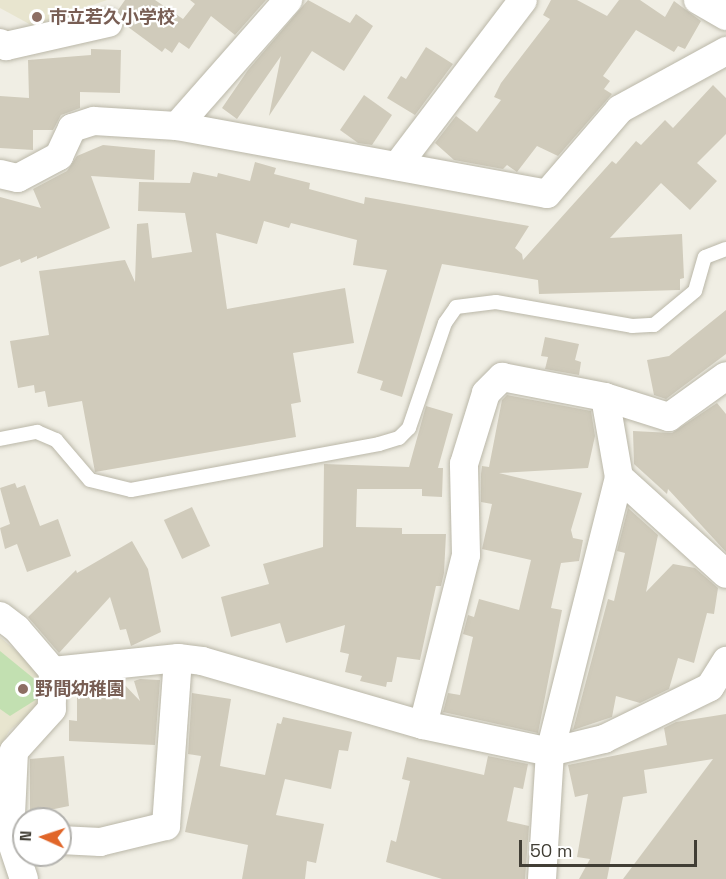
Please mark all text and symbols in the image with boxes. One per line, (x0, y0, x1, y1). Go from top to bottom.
place label: 市立若久小学校 (49, 6, 175, 28)
marker: 市立若久小学校 (30, 10, 44, 24)
place label: 野間幼稚園 (35, 678, 125, 700)
marker: 野間幼稚園 (16, 682, 30, 696)
north arrow (12, 807, 72, 867)
scale bar (522, 828, 700, 866)
text: N (15, 830, 36, 842)
text: 50 m (530, 839, 572, 862)

